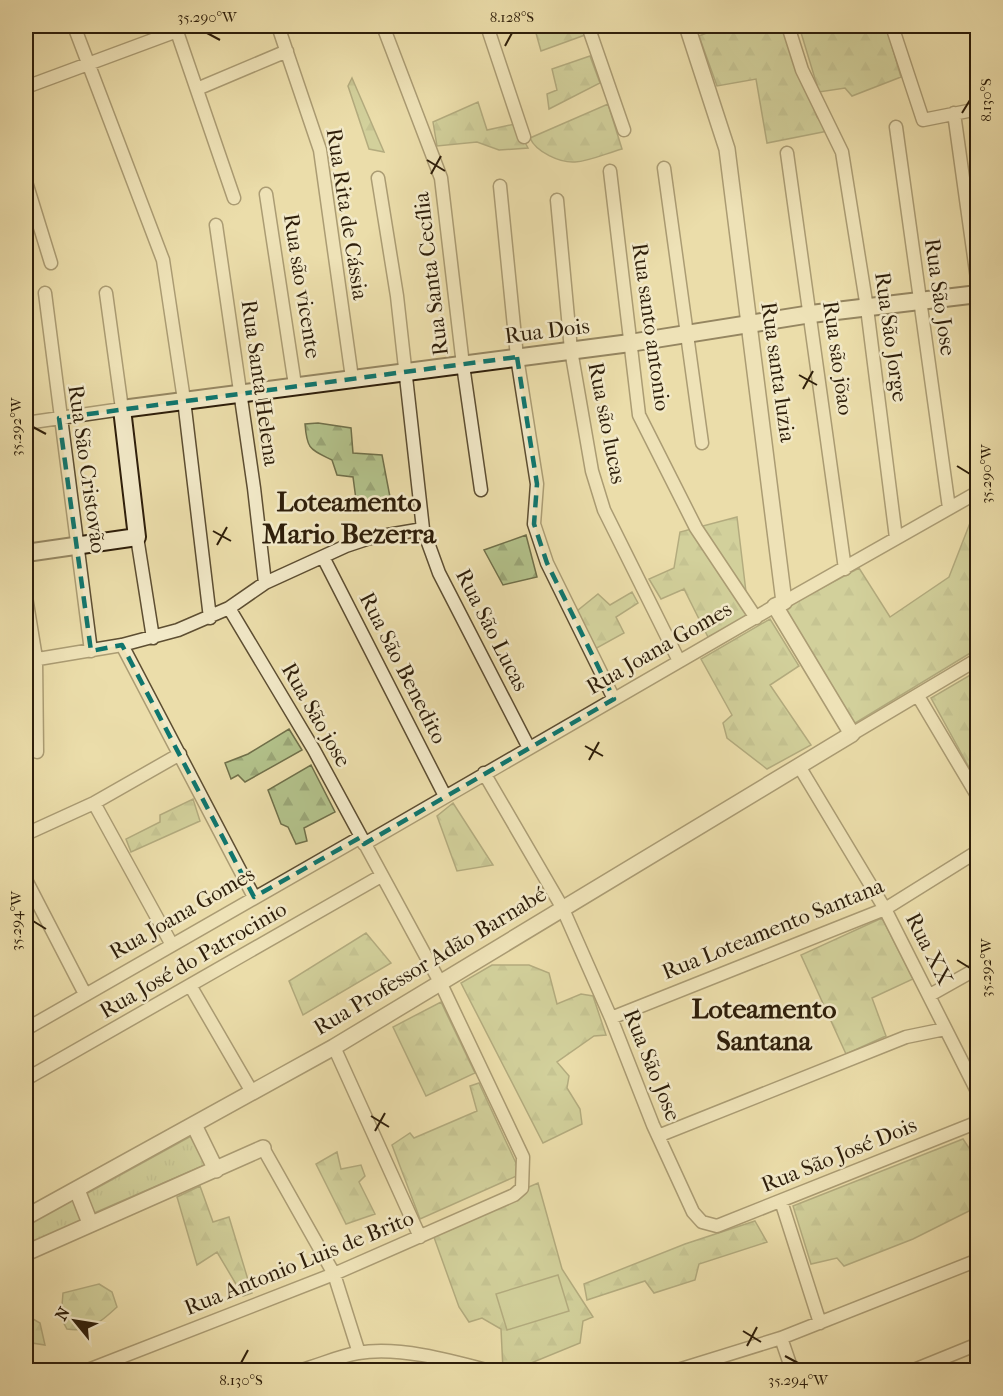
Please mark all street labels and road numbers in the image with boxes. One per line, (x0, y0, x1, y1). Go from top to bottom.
street label: Rua Rita de Cássia (321, 126, 374, 303)
street label: Rua Santa Cecília (408, 190, 454, 357)
street label: Rua são vicente (278, 212, 326, 360)
street label: Rua São Jose (919, 237, 961, 358)
street label: Rua santo antonio (626, 241, 676, 413)
street label: Rua São Jorge (869, 270, 913, 404)
street label: Rua Santa Helena (235, 298, 285, 469)
street label: Rua são jõao (817, 299, 859, 417)
street label: Rua santa luzia (755, 300, 801, 445)
street label: Rua Dois (503, 313, 591, 349)
street label: Rua são lucas (582, 360, 632, 486)
street label: Rua São Cristovão (62, 383, 112, 555)
street label: Rua São Lucas (450, 564, 534, 696)
street label: Rua São Benedito (354, 588, 452, 748)
street label: Rua Joana Gomes (582, 596, 736, 700)
street label: Rua São jose (276, 658, 356, 772)
street label: Rua Joana Gomes (105, 861, 259, 965)
street label: Rua Loteamento Santana (658, 872, 888, 985)
street label: Rua Professor Adão Barnabé (309, 881, 551, 1041)
street label: Rua José do Patrocinio (95, 896, 291, 1024)
street label: Rua XX (900, 909, 958, 989)
street label: Rua São Jose (618, 1005, 686, 1125)
street label: Rua São José Dois (757, 1112, 921, 1198)
street label: Rua Antonio Luis de Brito (180, 1205, 418, 1321)

